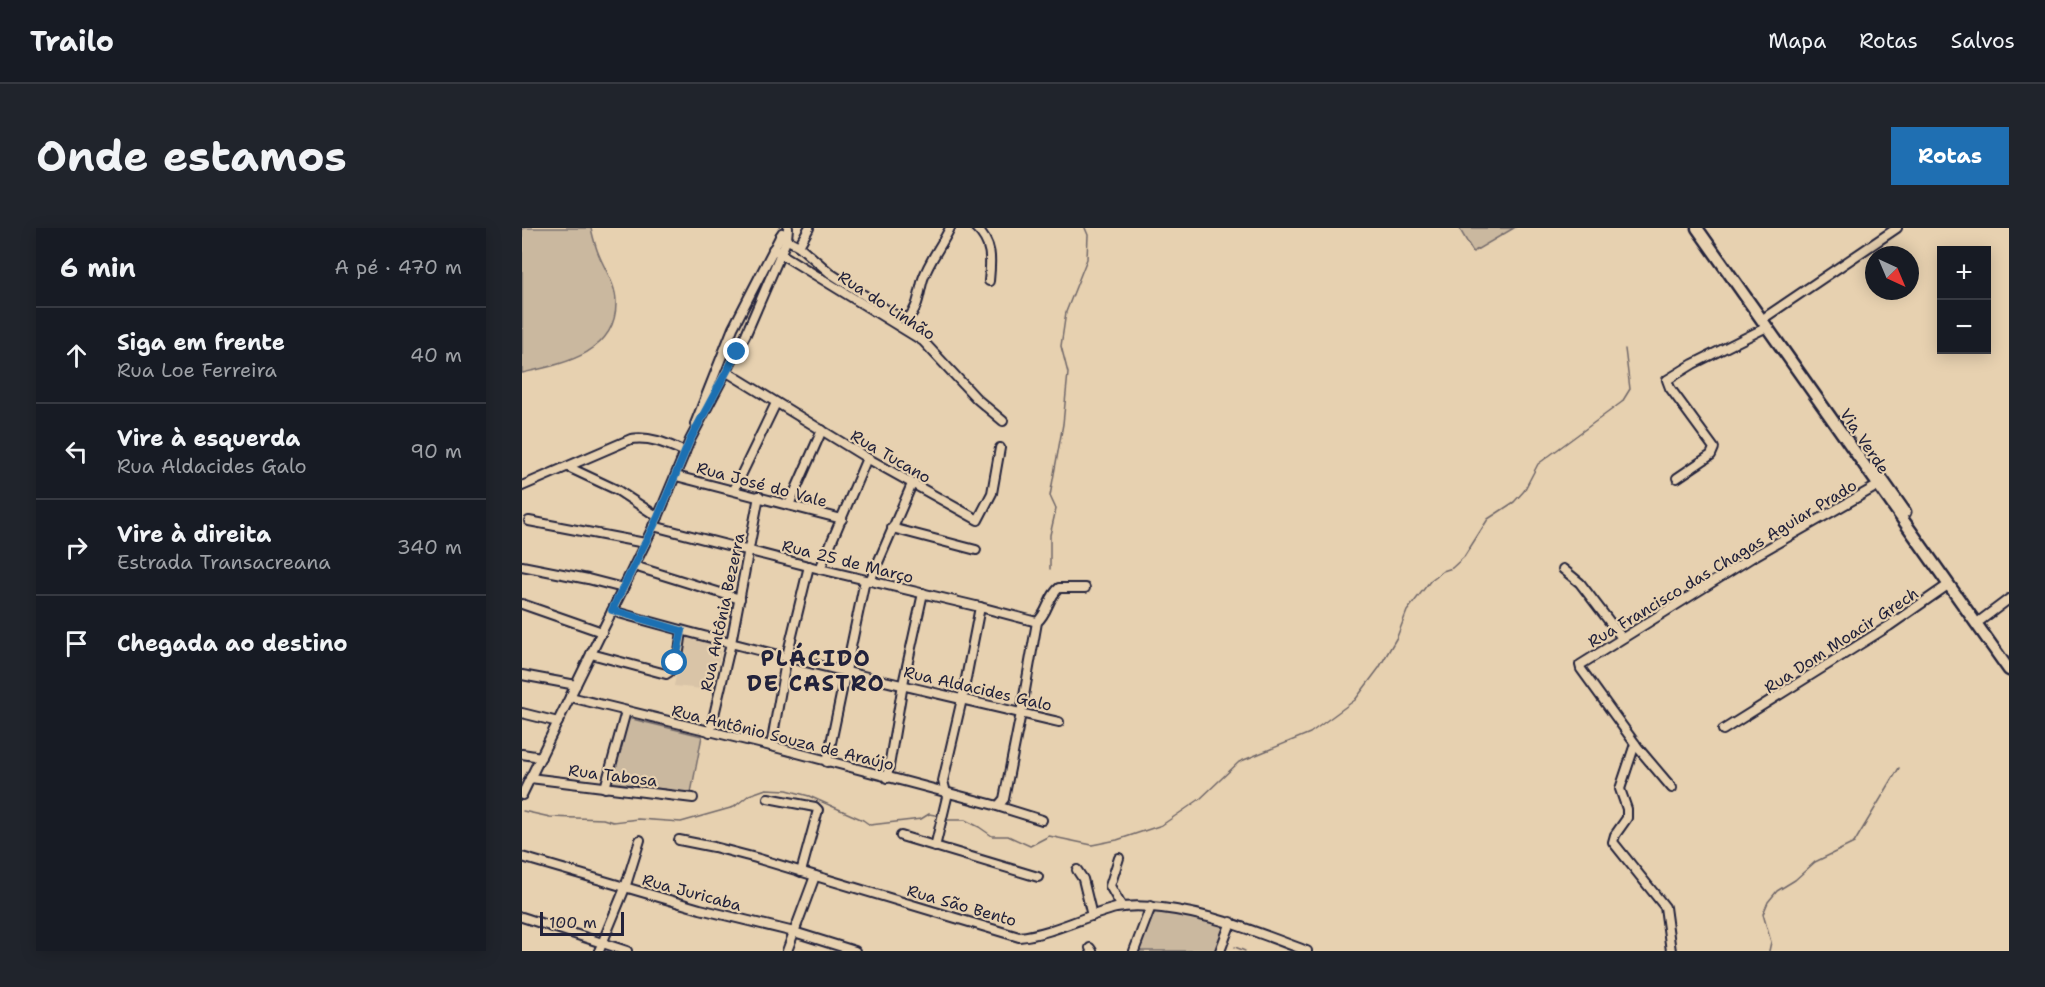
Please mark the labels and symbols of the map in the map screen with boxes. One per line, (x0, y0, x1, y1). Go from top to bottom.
north arrow (1865, 246, 1919, 300)
street label: Rua do Linhão (834, 266, 939, 345)
route end (723, 338, 749, 364)
street label: Via Verde (1835, 404, 1894, 478)
street label: Rua Tucano (847, 425, 935, 488)
street label: Rua José do Vale (694, 457, 830, 512)
street label: Rua Francisco das Chagas Aguiar Prado (1584, 475, 1861, 652)
street label: Rua Antônia Bezerra (695, 531, 750, 693)
street label: Rua 25 de Março (780, 535, 916, 588)
street label: Rua Dom Moacir Grech (1760, 583, 1922, 698)
district label: PLÁCIDO DE CASTRO (747, 642, 885, 698)
route start (661, 649, 687, 675)
street label: Rua Aldacides Galo (902, 661, 1054, 716)
street label: Rua Antônio Souza de Araújo (669, 700, 896, 775)
street label: Rua Tabosa (567, 760, 659, 791)
street label: Rua Juricaba (640, 869, 744, 916)
street label: Rua São Bento (905, 880, 1019, 931)
scale bar (540, 909, 624, 936)

